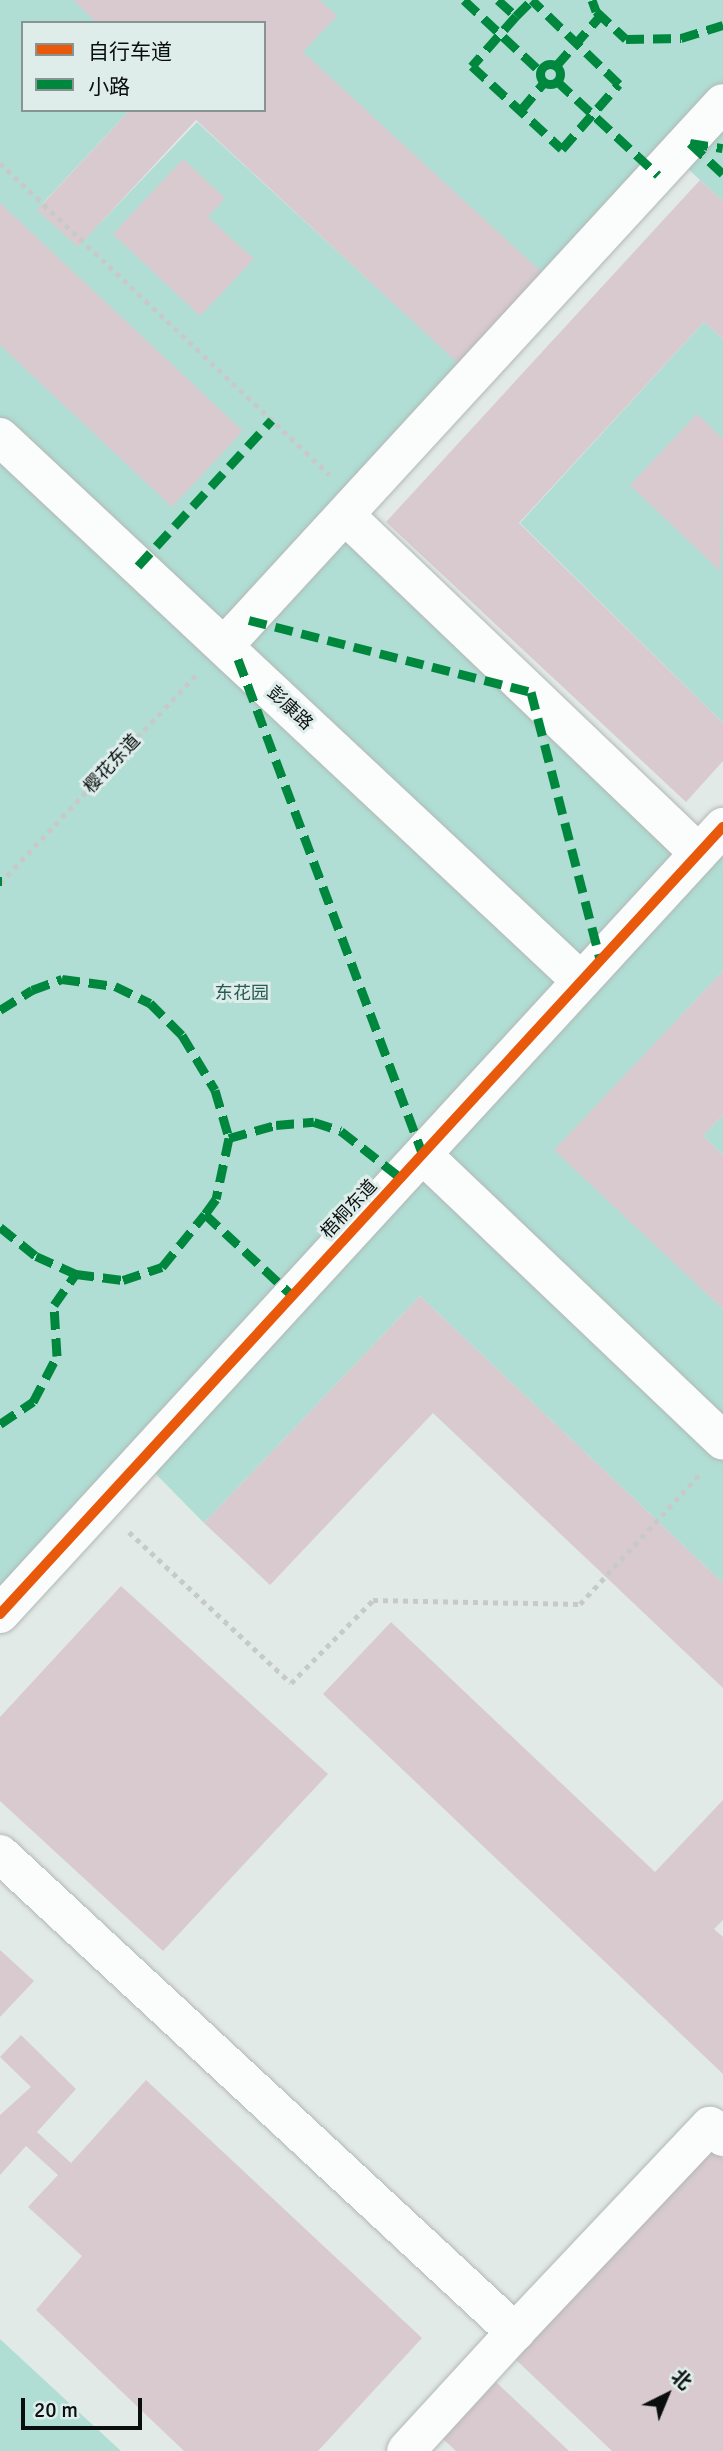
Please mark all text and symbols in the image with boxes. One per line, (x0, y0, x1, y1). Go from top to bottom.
legend (21, 21, 266, 112)
text: 自行车道 (88, 39, 172, 65)
text: 小路 (88, 74, 130, 100)
street label: 彭康路 (263, 682, 317, 734)
street label: 樱花东道 (80, 730, 144, 798)
park label: 东花园 (215, 982, 269, 1004)
street label: 梧桐东道 (317, 1175, 381, 1243)
north arrow (632, 2360, 702, 2430)
text: 北 (666, 2364, 696, 2395)
scale bar (24, 2384, 145, 2428)
text: 20 m (34, 2397, 78, 2423)

